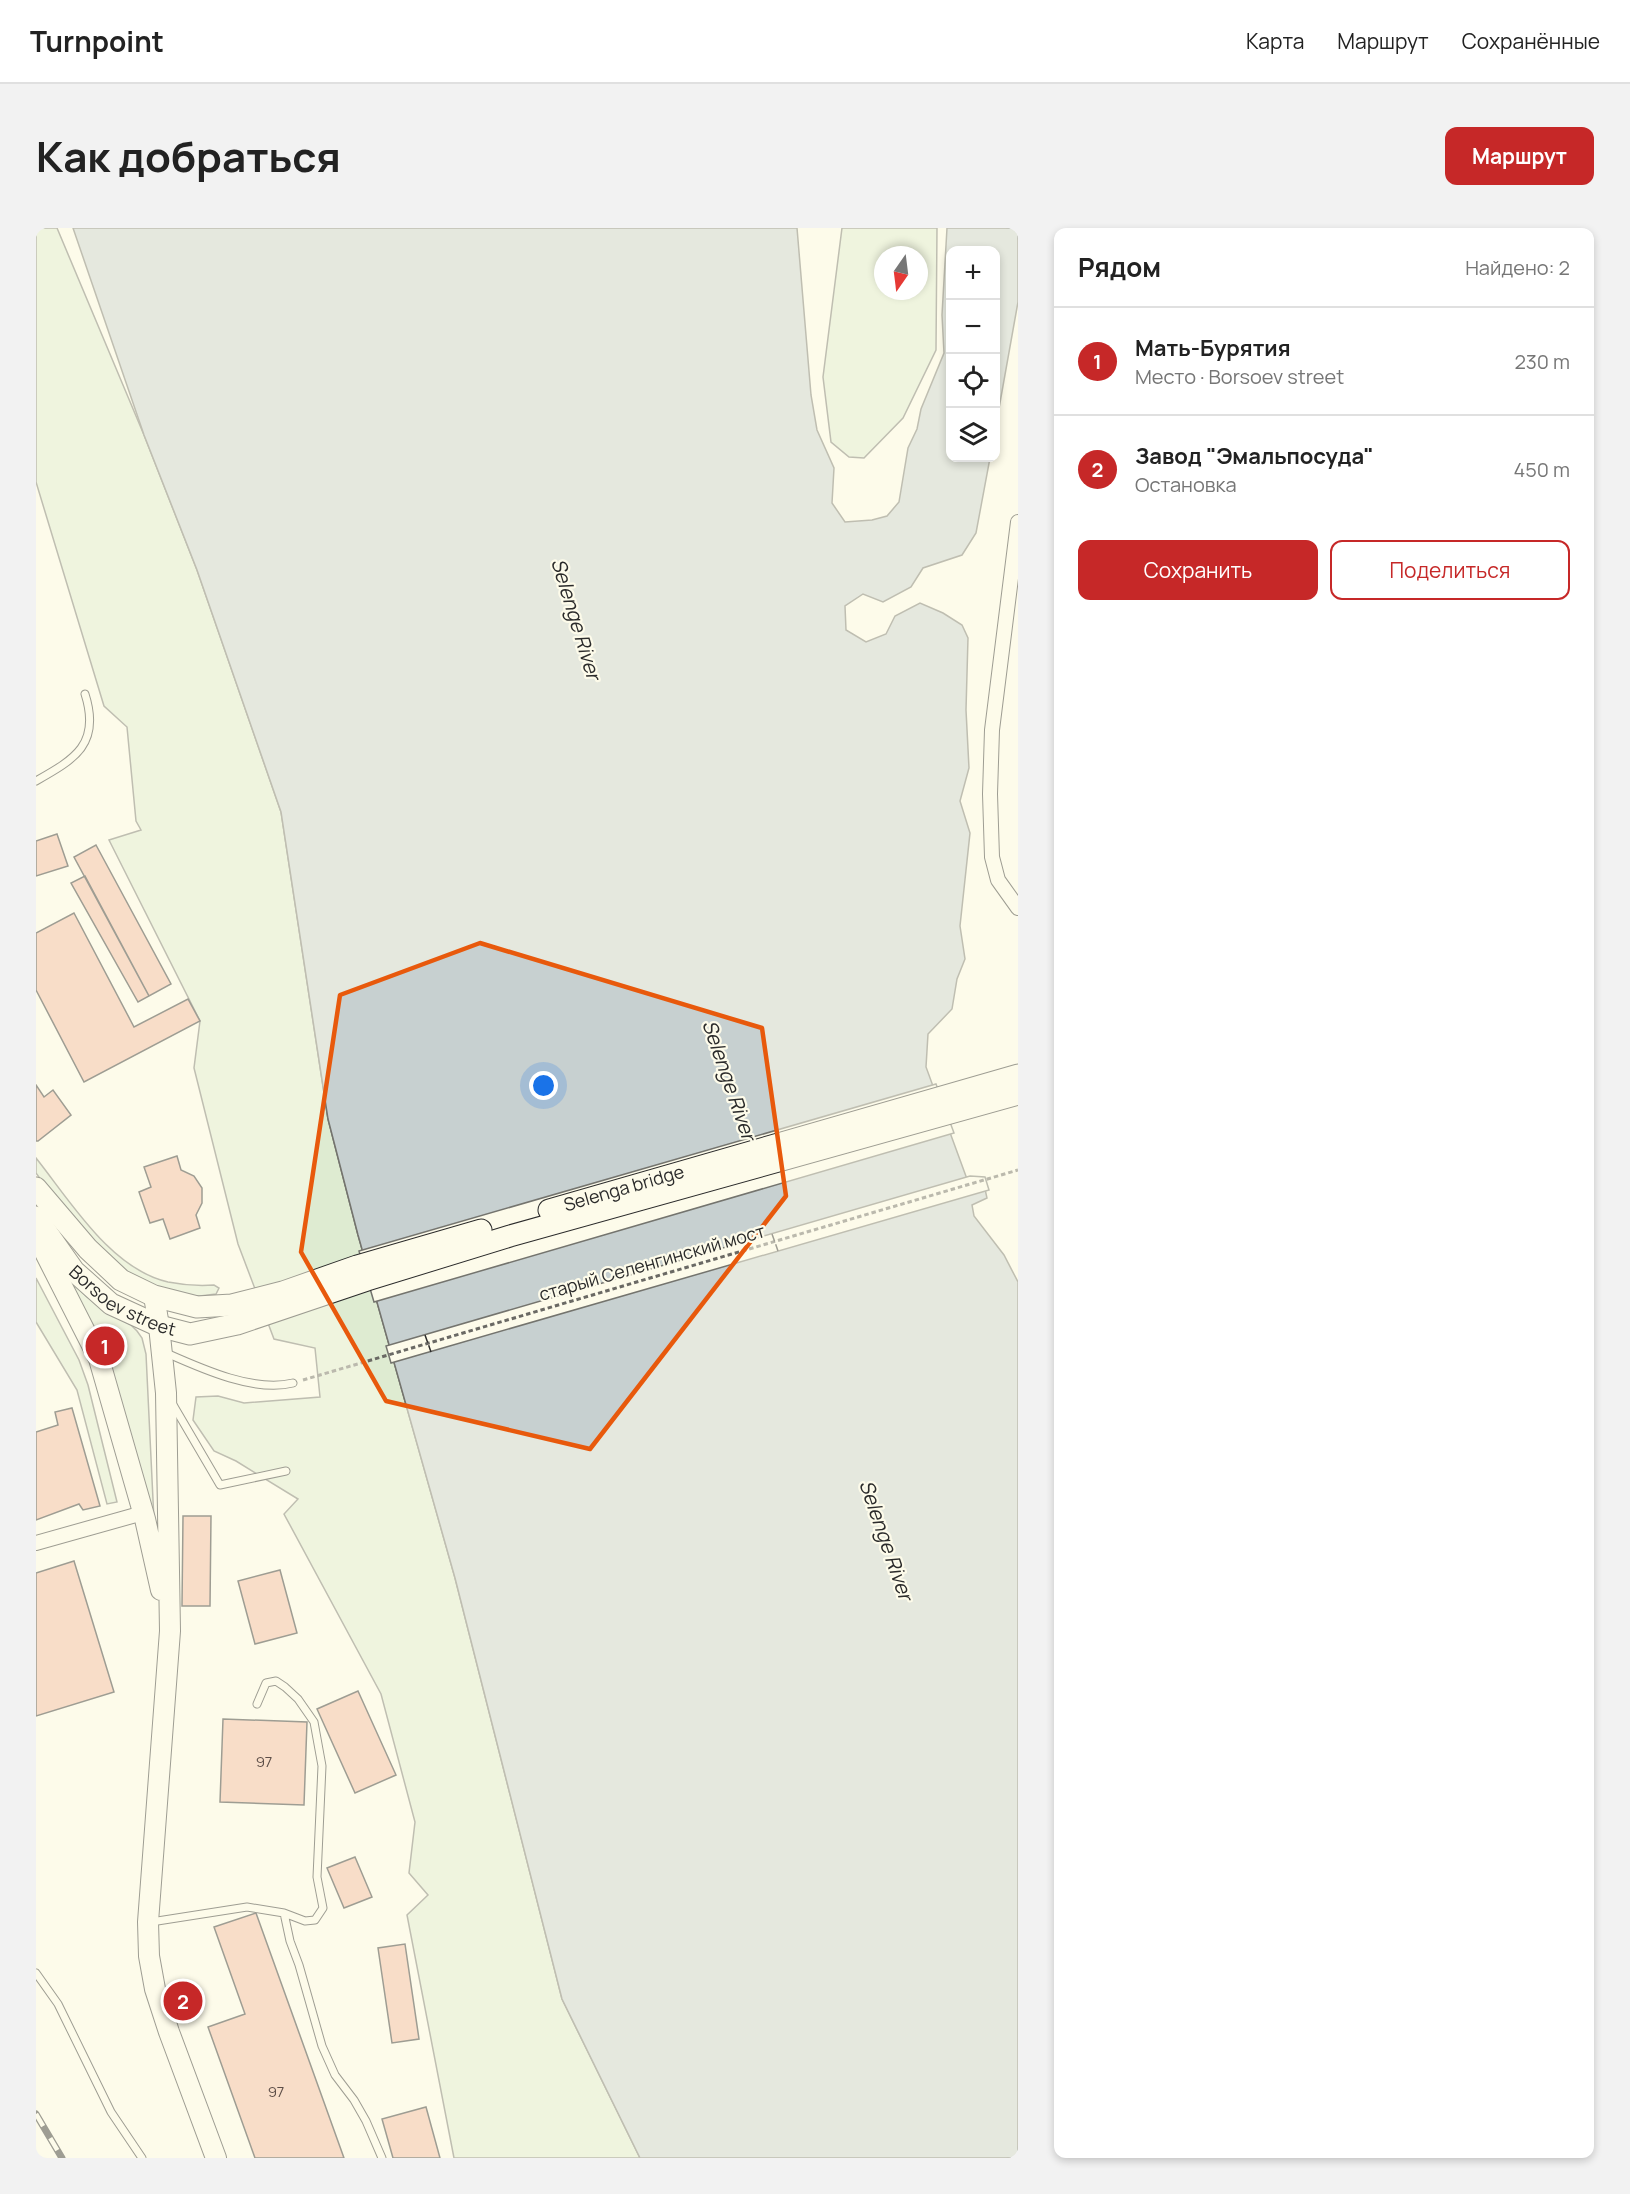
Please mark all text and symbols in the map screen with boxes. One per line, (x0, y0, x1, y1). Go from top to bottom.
text: Turnpoint (30, 22, 164, 60)
text: Карта (1246, 27, 1304, 55)
text: Маршрут (1337, 27, 1429, 55)
text: Сохранённые (1462, 27, 1600, 55)
text: Как добраться (36, 127, 341, 185)
button: Маршрут (1445, 127, 1594, 185)
north arrow (874, 246, 928, 300)
map controls (946, 246, 1000, 462)
button: + (946, 246, 1000, 300)
text: Рядом (1078, 249, 1161, 285)
text: Найдено: 2 (1465, 254, 1570, 281)
button: − (946, 300, 1000, 354)
text: Мать-Бурятия (1135, 333, 1291, 363)
text: 1 (1093, 348, 1102, 375)
text: 230 m (1514, 348, 1570, 375)
button: locate (946, 354, 1000, 408)
text: Место · Borsoev street (1135, 363, 1344, 390)
button: layers (946, 408, 1000, 462)
text: Завод "Эмальпосуда" (1135, 441, 1374, 471)
text: 2 (1092, 456, 1103, 483)
text: 450 m (1514, 456, 1570, 483)
text: Остановка (1135, 471, 1237, 498)
button: Сохранить (1078, 540, 1318, 600)
button: Поделиться (1330, 540, 1570, 600)
water label: Selenge River (545, 555, 609, 685)
water label: Selenge River (696, 1016, 764, 1146)
your location (529, 1071, 558, 1100)
street label: Selenga bridge (561, 1159, 687, 1216)
street label: старый Селенгинский мост (536, 1218, 768, 1306)
street label: Borsoev street (64, 1259, 178, 1341)
pin: 1 (86, 1324, 124, 1368)
water label: Selenge River (853, 1476, 921, 1606)
house number: 97 (256, 1751, 272, 1772)
pin: 2 (164, 1978, 202, 2024)
house number: 97 (268, 2081, 284, 2102)

